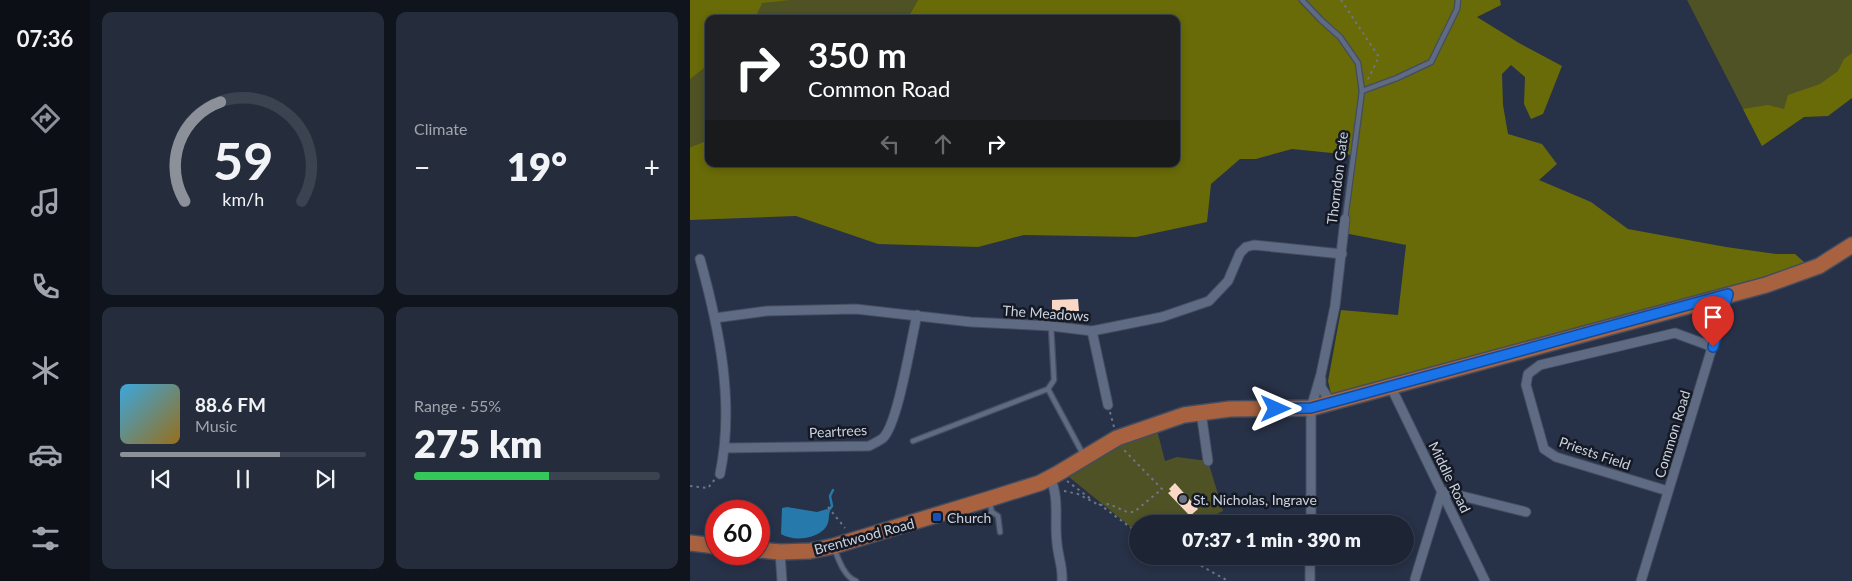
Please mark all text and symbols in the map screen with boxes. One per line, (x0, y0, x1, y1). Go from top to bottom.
text: 07:36 (17, 25, 73, 52)
text: 350 m (808, 33, 907, 75)
icon: right (725, 35, 790, 100)
text: Common Road (808, 75, 950, 102)
icon: directions (28, 101, 63, 136)
text: Climate (414, 119, 467, 138)
text: 59 (213, 129, 273, 191)
icon: left (876, 130, 904, 158)
icon: ahead (929, 130, 957, 158)
icon: right (982, 130, 1010, 158)
street label: Thorndon Gate (1323, 131, 1351, 225)
text: 19° (507, 143, 567, 189)
text: − (414, 150, 430, 184)
text: + (644, 150, 660, 184)
icon: music (28, 185, 63, 220)
text: km/h (222, 188, 264, 210)
icon: phone (28, 269, 63, 304)
pin (1692, 296, 1734, 347)
street label: The Meadows (1002, 301, 1090, 325)
icon: arrive (1699, 303, 1727, 331)
icon: climate (28, 353, 63, 388)
position arrow (1249, 382, 1301, 434)
street label: Common Road (1651, 388, 1693, 480)
text: 88.6 FM (195, 393, 266, 416)
text: Range · 55% (414, 396, 501, 415)
text: Music (195, 416, 237, 435)
text: 275 km (414, 420, 542, 466)
street label: Peartrees (809, 421, 867, 441)
street label: Priests Field (1557, 433, 1633, 473)
icon: car (28, 437, 63, 472)
street label: Middle Road (1425, 439, 1475, 515)
icon: previous (147, 465, 175, 493)
icon: pause (229, 465, 257, 493)
icon: next (311, 465, 339, 493)
place label: St. Nicholas, Ingrave (1193, 491, 1317, 508)
marker: St. Nicholas, Ingrave (1177, 493, 1189, 505)
speed limit sign: 60 (705, 500, 770, 565)
place label: Church (947, 509, 991, 526)
marker: Church (931, 511, 943, 523)
street label: Brentwood Road (812, 514, 916, 558)
icon: filters (28, 521, 63, 556)
text: 07:37 · 1 min · 390 m (1182, 528, 1361, 551)

